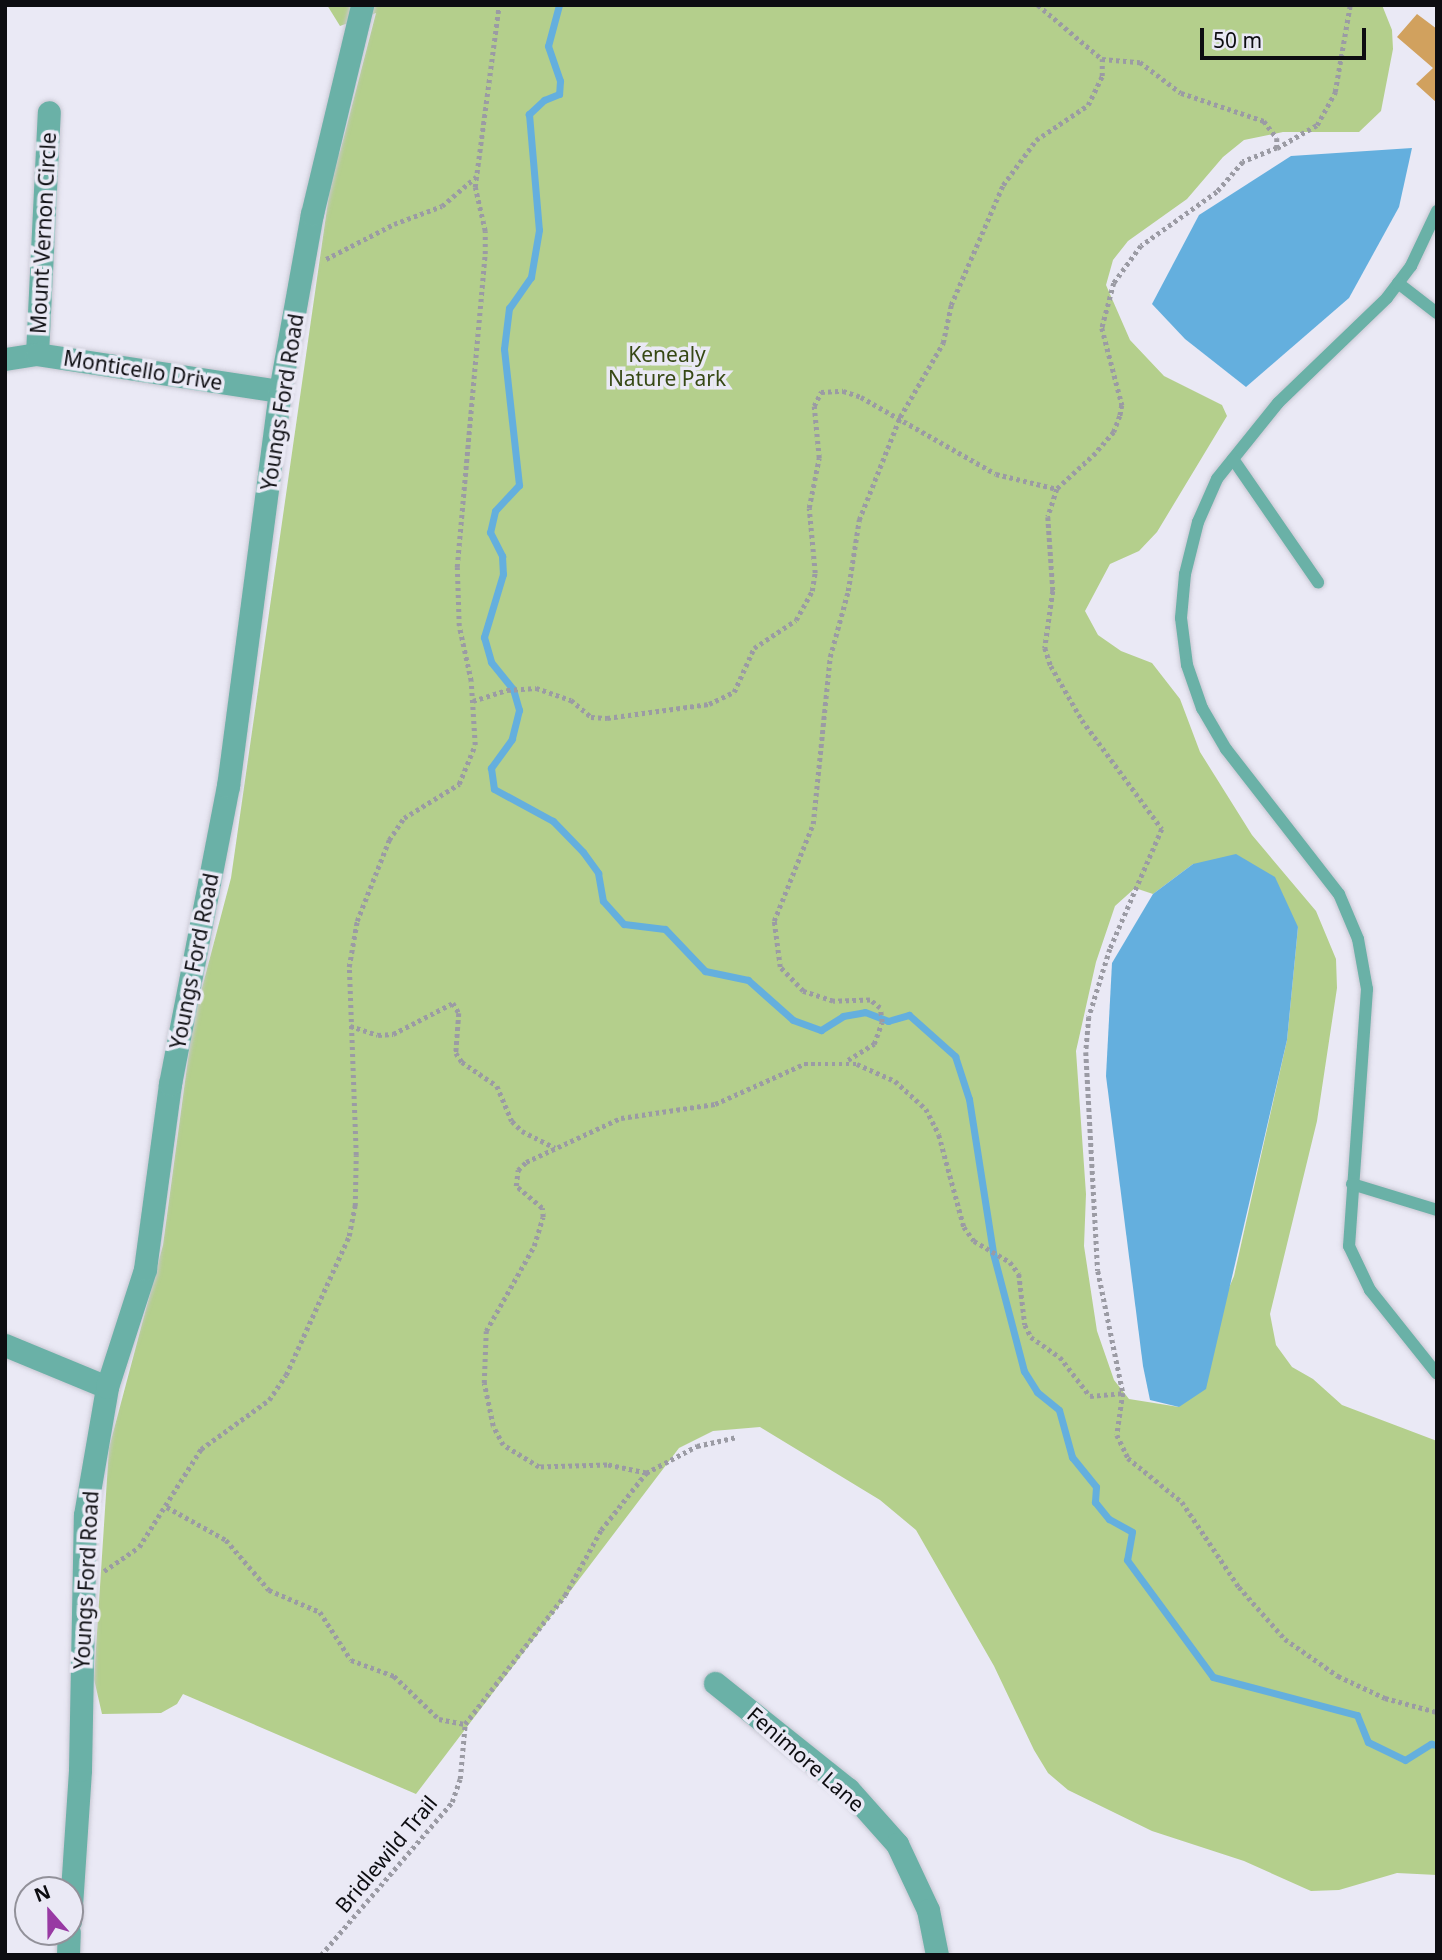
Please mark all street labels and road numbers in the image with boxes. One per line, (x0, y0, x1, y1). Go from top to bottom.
street label: Mount Vernon Circle (25, 132, 61, 334)
street label: Youngs Ford Road (256, 312, 308, 492)
street label: Monticello Drive (62, 345, 224, 395)
street label: Youngs Ford Road (165, 871, 223, 1051)
street label: Youngs Ford Road (69, 1490, 103, 1670)
street label: Fenimore Lane (742, 1701, 870, 1817)
street label: Bridlewild Trail (330, 1790, 442, 1918)

